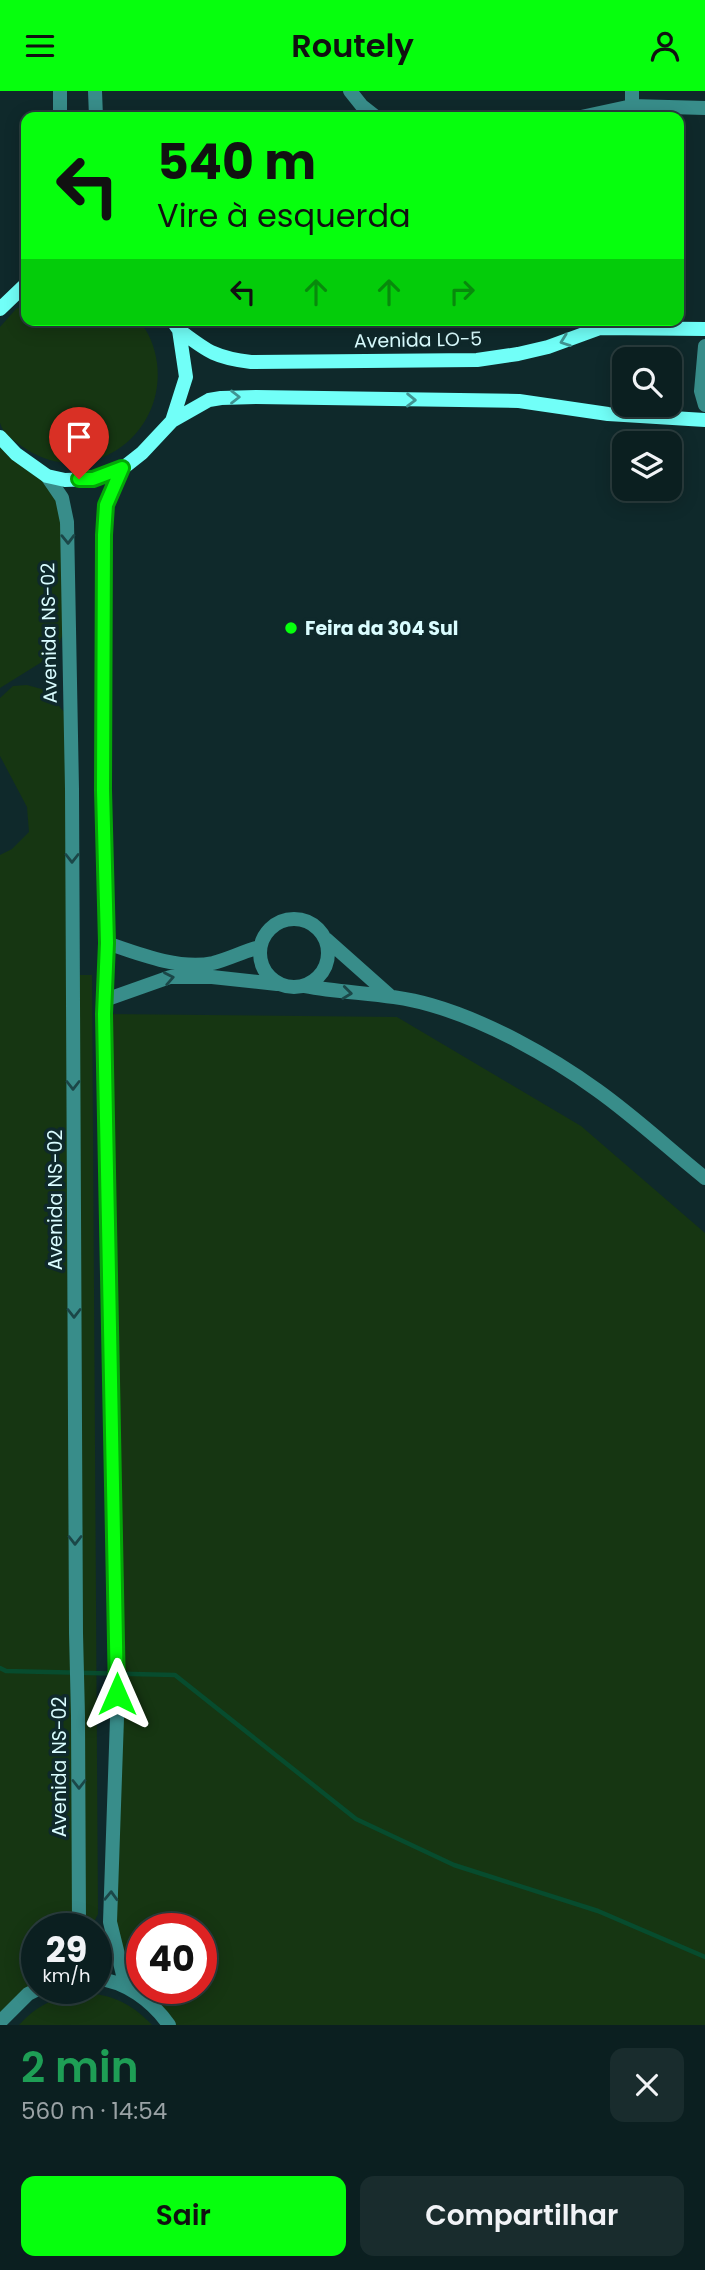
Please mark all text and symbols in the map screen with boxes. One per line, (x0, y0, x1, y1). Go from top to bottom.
text: Routely (291, 23, 414, 68)
icon: menu (21, 27, 59, 65)
icon: person (646, 27, 684, 65)
text: 540 m (157, 128, 316, 196)
icon: left (42, 140, 133, 231)
text: Vire à esquerda (157, 193, 411, 238)
icon: left (224, 273, 262, 311)
icon: ahead (297, 273, 335, 311)
icon: ahead (370, 273, 408, 311)
icon: right (443, 273, 481, 311)
street label: Avenida LO-5 (354, 325, 482, 355)
one-way arrow (560, 333, 572, 347)
map controls (612, 347, 682, 501)
button: search (612, 347, 682, 417)
one-way arrow (229, 390, 240, 405)
one-way arrow (406, 392, 417, 407)
pin (49, 407, 109, 479)
icon: arrive (60, 418, 98, 456)
button: layers (612, 431, 682, 501)
one-way arrow (60, 534, 76, 545)
street label: Avenida NS-02 (34, 562, 64, 704)
place label: Feira da 304 Sul (305, 615, 458, 642)
marker: Feira da 304 Sul (283, 620, 299, 636)
one-way arrow (64, 853, 80, 863)
one-way arrow (163, 971, 175, 986)
one-way arrow (341, 985, 352, 1000)
one-way arrow (65, 1080, 81, 1091)
street label: Avenida NS-02 (42, 1130, 69, 1270)
one-way arrow (66, 1308, 82, 1318)
one-way arrow (67, 1535, 83, 1546)
position arrow (80, 1657, 154, 1731)
street label: Avenida NS-02 (46, 1697, 73, 1837)
one-way arrow (71, 1779, 87, 1790)
one-way arrow (103, 1890, 119, 1901)
speed limit sign: 40 (126, 1913, 217, 2004)
text: 29 (46, 1925, 87, 1974)
text: km/h (43, 1963, 90, 1988)
text: 2 min (21, 2038, 139, 2097)
button: close (610, 2048, 684, 2122)
text: 560 m · 14:54 (21, 2095, 167, 2127)
button: Sair (21, 2176, 346, 2256)
button: Compartilhar (360, 2176, 684, 2256)

